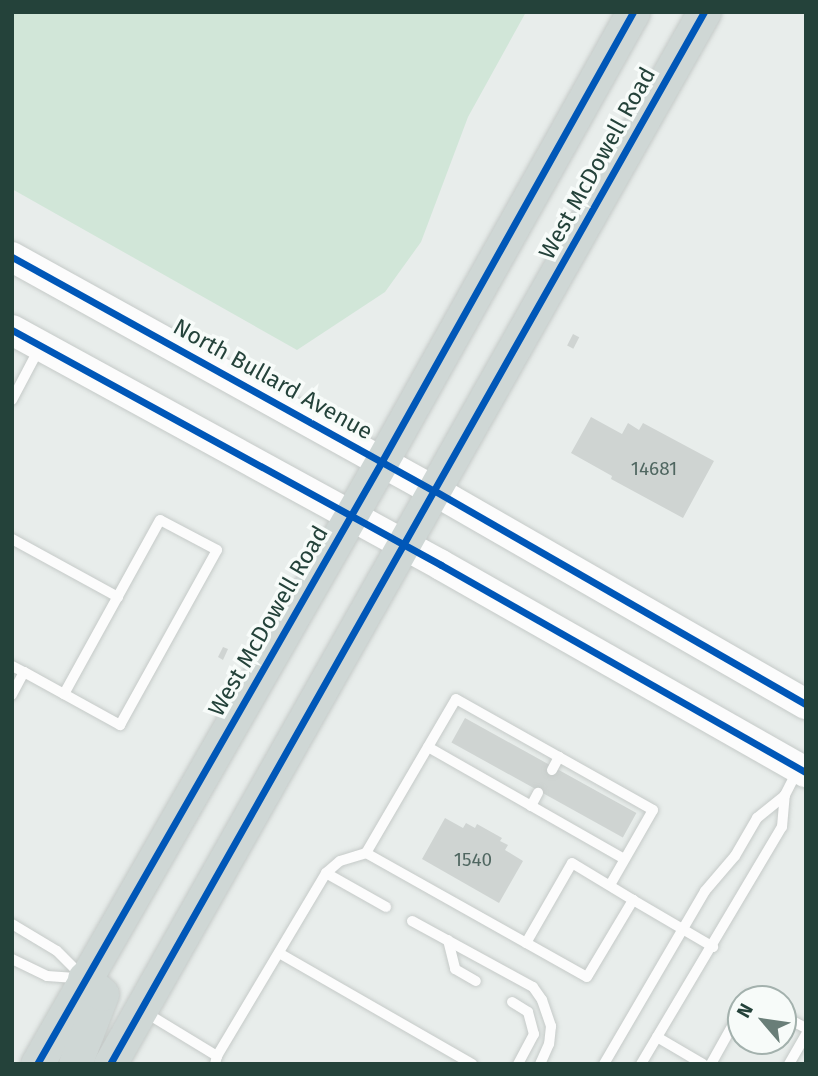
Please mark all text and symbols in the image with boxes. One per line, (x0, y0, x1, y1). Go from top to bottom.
street label: West McDowell Road (533, 62, 661, 264)
street label: North Bullard Avenue (169, 313, 377, 445)
house number: 14681 (631, 458, 677, 480)
street label: West McDowell Road (202, 521, 334, 721)
house number: 1540 (454, 849, 492, 871)
north arrow (727, 985, 797, 1055)
text: N (732, 999, 758, 1022)

